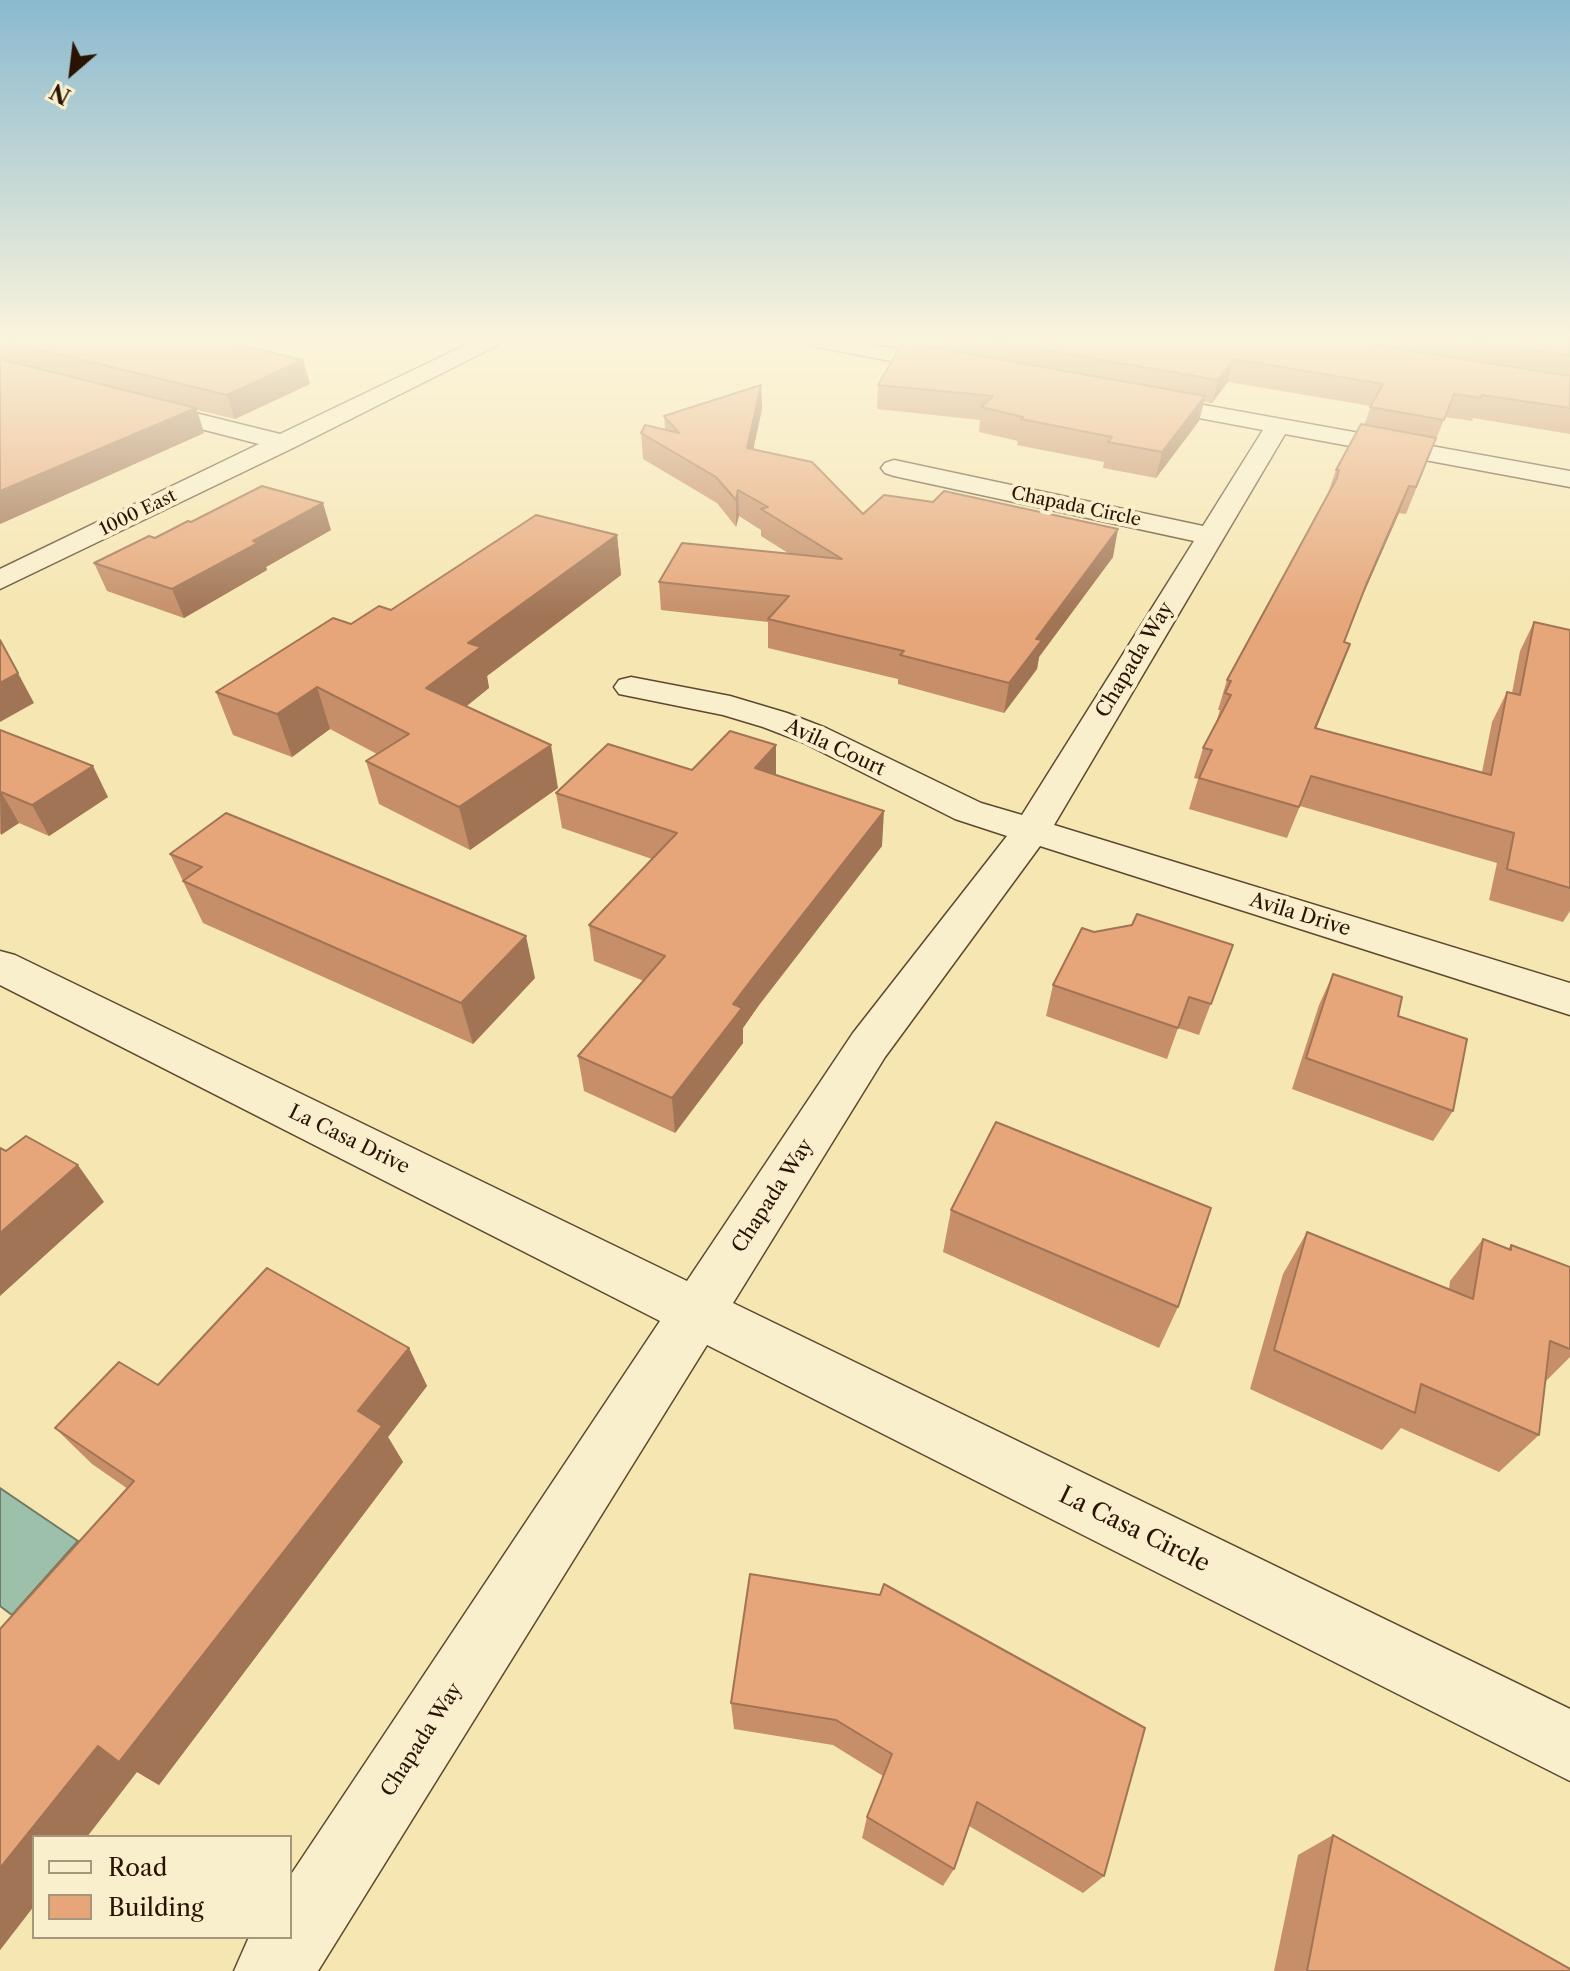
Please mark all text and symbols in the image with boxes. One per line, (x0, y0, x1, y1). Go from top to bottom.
north arrow (32, 32, 112, 112)
text: N (46, 77, 75, 110)
street label: Chapada Circle (1009, 483, 1143, 531)
street label: 1000 East (96, 485, 180, 541)
street label: Chapada Way (1091, 598, 1179, 722)
street label: Avila Court (781, 714, 889, 782)
street label: Avila Drive (1247, 888, 1353, 942)
street label: La Casa Drive (285, 1100, 413, 1180)
street label: Chapada Way (727, 1135, 819, 1257)
street label: La Casa Circle (1054, 1481, 1214, 1579)
street label: Chapada Way (376, 1679, 468, 1801)
legend (32, 1835, 292, 1939)
text: Road (108, 1853, 167, 1882)
text: Building (108, 1893, 204, 1922)

